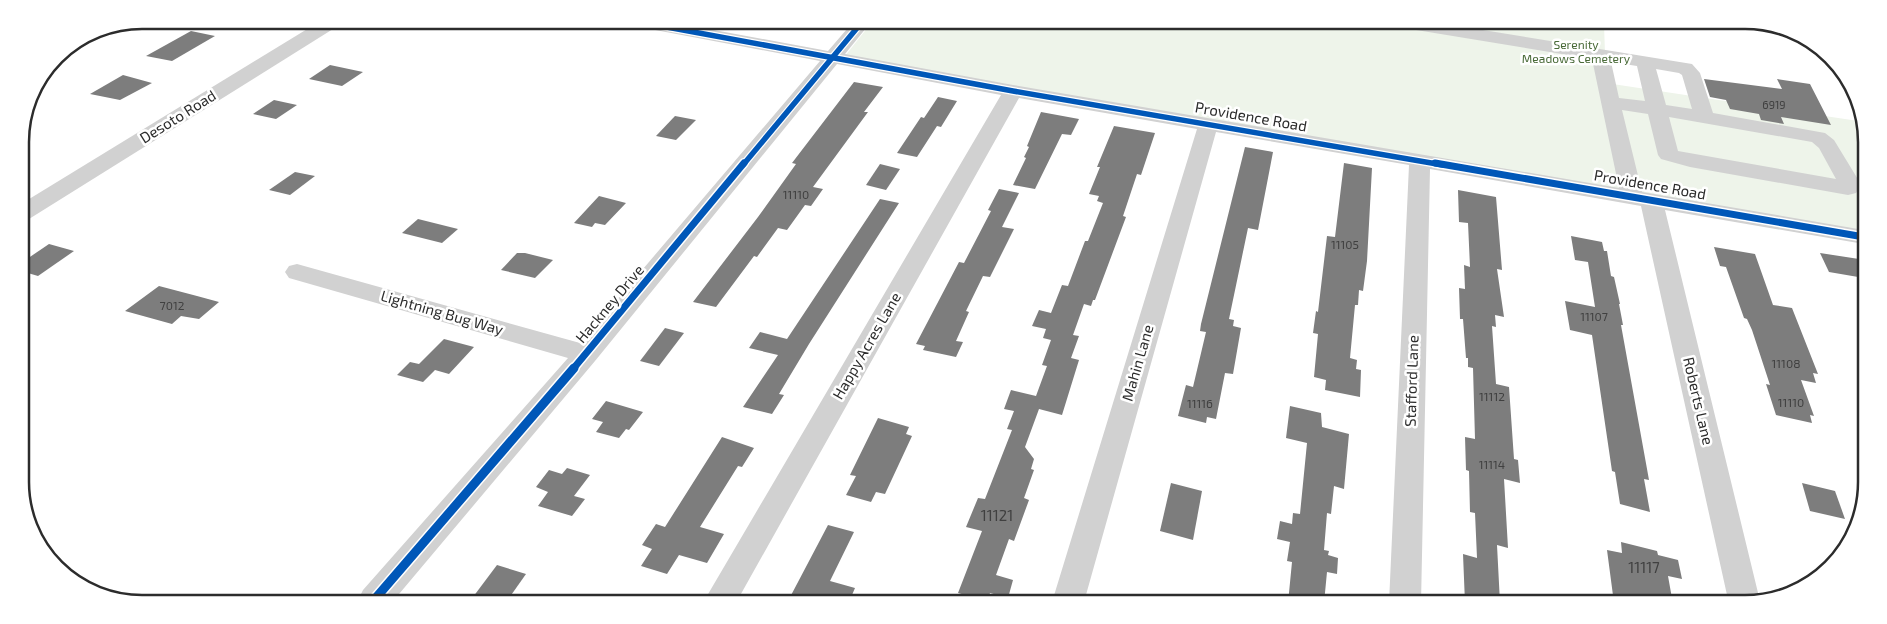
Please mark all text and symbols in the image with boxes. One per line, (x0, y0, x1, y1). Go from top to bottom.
park label: Serenity Meadows Cemetery (1522, 37, 1631, 65)
street label: Desoto Road (136, 86, 219, 147)
street label: Providence Road (1194, 97, 1309, 135)
house number: 6919 (1762, 98, 1786, 111)
street label: Providence Road (1593, 165, 1708, 203)
house number: 11110 (783, 187, 809, 201)
house number: 11105 (1331, 237, 1359, 251)
street label: Hackney Drive (571, 261, 647, 346)
street label: Lightning Bug Way (379, 286, 506, 338)
street label: Happy Acres Lane (828, 289, 904, 402)
house number: 7012 (160, 298, 185, 312)
house number: 11107 (1580, 309, 1608, 323)
street label: Mahin Lane (1118, 322, 1157, 403)
street label: Stafford Lane (1400, 335, 1422, 427)
street label: Roberts Lane (1680, 355, 1718, 447)
house number: 11108 (1772, 356, 1800, 370)
house number: 11112 (1479, 389, 1505, 403)
house number: 11110 (1778, 395, 1804, 409)
house number: 11116 (1187, 396, 1213, 410)
house number: 11114 (1479, 457, 1505, 471)
house number: 11121 (981, 506, 1013, 524)
house number: 11117 (1628, 558, 1660, 576)

